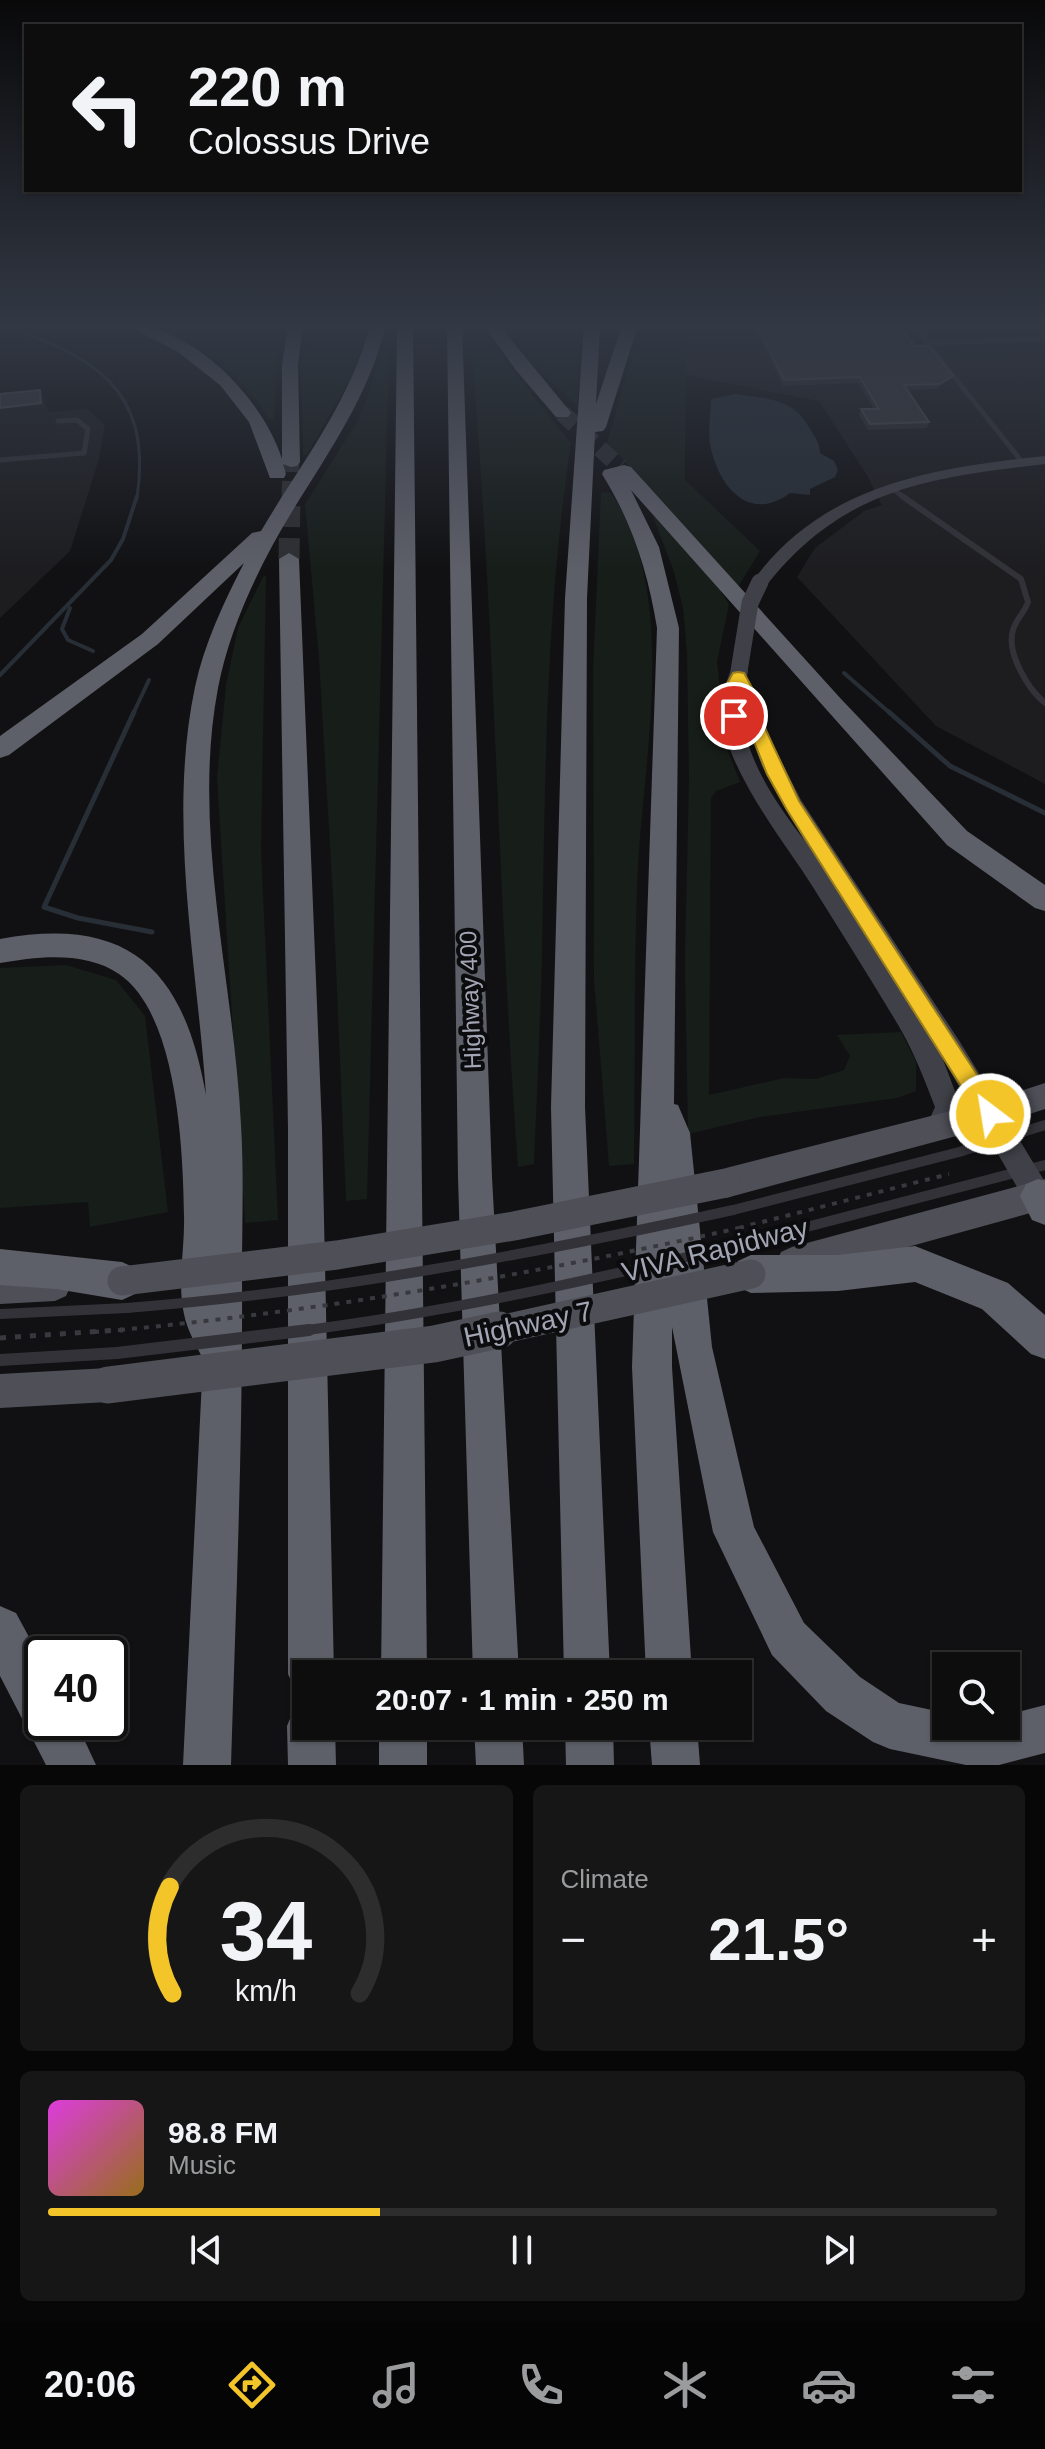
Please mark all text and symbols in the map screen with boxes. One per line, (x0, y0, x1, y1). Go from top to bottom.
text: 220 m (188, 55, 347, 118)
icon: left (56, 56, 160, 160)
text: Colossus Drive (188, 121, 430, 162)
pin (700, 682, 768, 750)
icon: arrive (712, 694, 756, 738)
street label: Highway 400 (454, 930, 486, 1070)
position arrow (948, 1072, 1032, 1156)
street label: VIVA Rapidway (619, 1212, 811, 1288)
street label: Highway 7 (461, 1295, 595, 1353)
speed limit sign: 40 (24, 1636, 128, 1740)
map controls (932, 1652, 1020, 1740)
button: search (932, 1652, 1020, 1740)
text: 20:07 · 1 min · 250 m (375, 1683, 669, 1716)
text: Climate (561, 1864, 649, 1894)
text: 34 (220, 1885, 313, 1978)
text: 21.5° (708, 1906, 849, 1973)
text: − (561, 1915, 586, 1964)
text: + (971, 1915, 997, 1964)
text: km/h (235, 1975, 297, 2007)
text: 98.8 FM (168, 2116, 278, 2149)
text: Music (168, 2150, 236, 2180)
icon: previous (184, 2228, 228, 2272)
icon: pause (500, 2228, 544, 2272)
icon: next (817, 2228, 861, 2272)
icon: directions (224, 2357, 280, 2413)
icon: music (368, 2357, 424, 2413)
icon: phone (513, 2357, 569, 2413)
icon: climate (657, 2357, 713, 2413)
icon: car (801, 2357, 857, 2413)
icon: filters (945, 2357, 1001, 2413)
text: 20:06 (44, 2364, 136, 2405)

